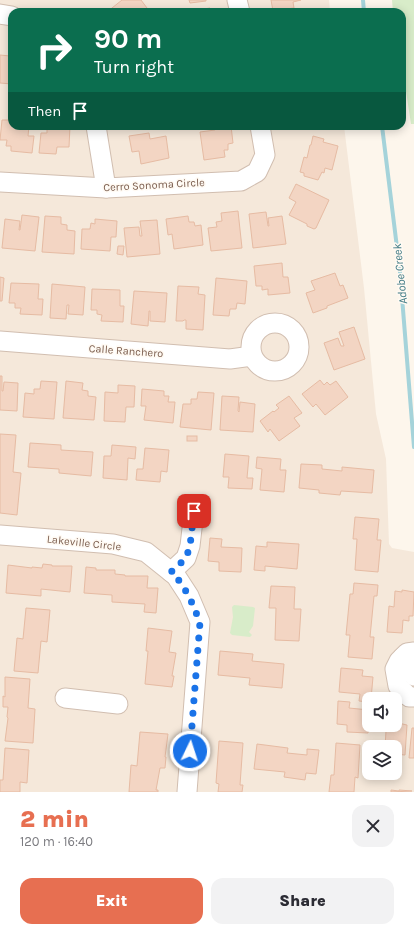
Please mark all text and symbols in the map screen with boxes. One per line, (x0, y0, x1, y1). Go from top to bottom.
text: 90 m (94, 22, 162, 55)
icon: right (28, 24, 80, 76)
text: Turn right (94, 56, 174, 78)
icon: arrive (69, 100, 91, 122)
text: Then (28, 102, 61, 120)
street label: Cerro Sonoma Circle (103, 176, 205, 194)
water label: Adobe Creek (390, 242, 410, 305)
street label: Calle Ranchero (88, 342, 164, 360)
pin (177, 494, 211, 528)
icon: arrive (183, 500, 205, 522)
street label: Lakeville Circle (46, 533, 122, 553)
map controls (362, 692, 402, 780)
button: sound (362, 692, 402, 732)
position arrow (169, 730, 211, 772)
button: layers (362, 740, 402, 780)
text: 2 min (20, 805, 89, 833)
button: close (352, 805, 394, 847)
text: 120 m · 16:40 (20, 834, 93, 849)
button: Exit (20, 878, 203, 924)
button: Share (211, 878, 394, 924)

